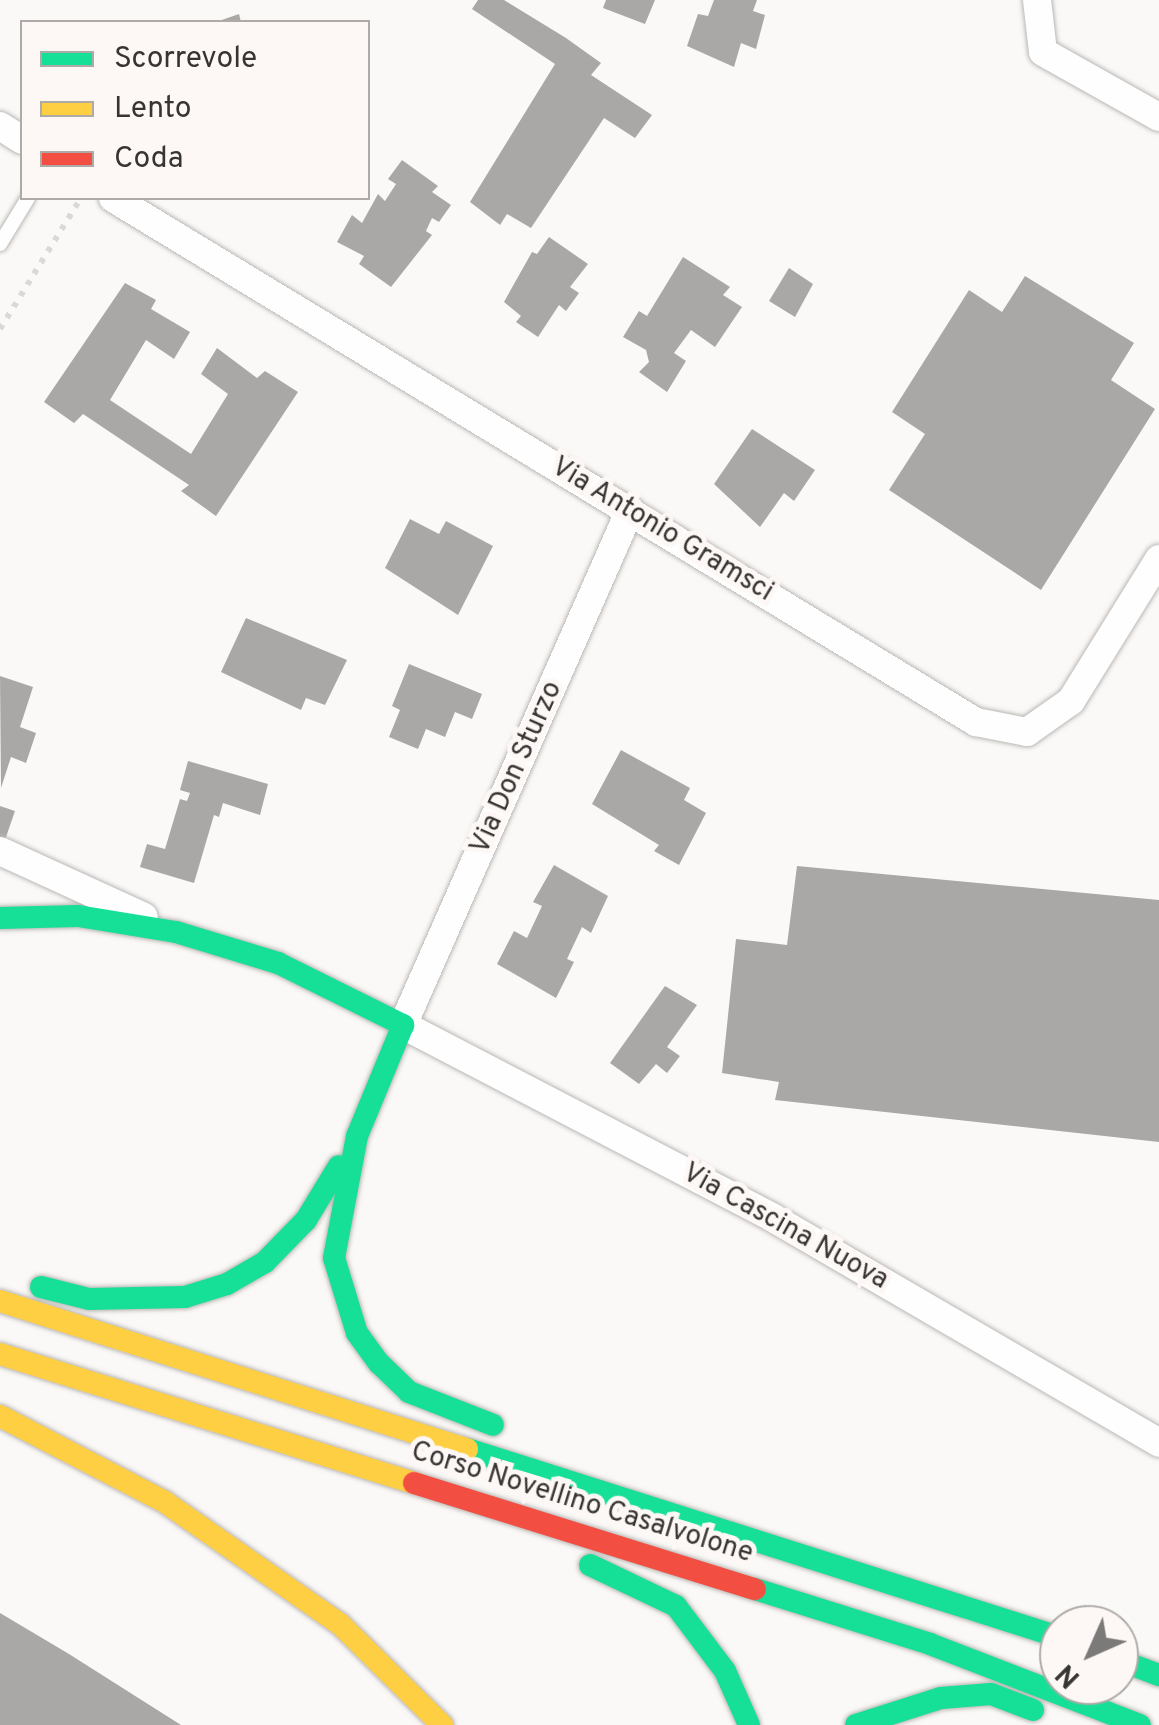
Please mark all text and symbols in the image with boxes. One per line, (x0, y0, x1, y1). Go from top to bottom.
legend (20, 20, 370, 200)
text: Scorrevole (114, 41, 257, 78)
text: Lento (114, 91, 191, 128)
text: Coda (114, 141, 183, 178)
street label: Via Antonio Gramsci (544, 450, 780, 610)
street label: Via Don Sturzo (464, 676, 570, 860)
street label: Via Cascina Nuova (676, 1157, 894, 1297)
street label: Corso Novellino Casalvolone (407, 1435, 757, 1571)
north arrow (1039, 1605, 1139, 1705)
text: N (1049, 1655, 1089, 1695)

